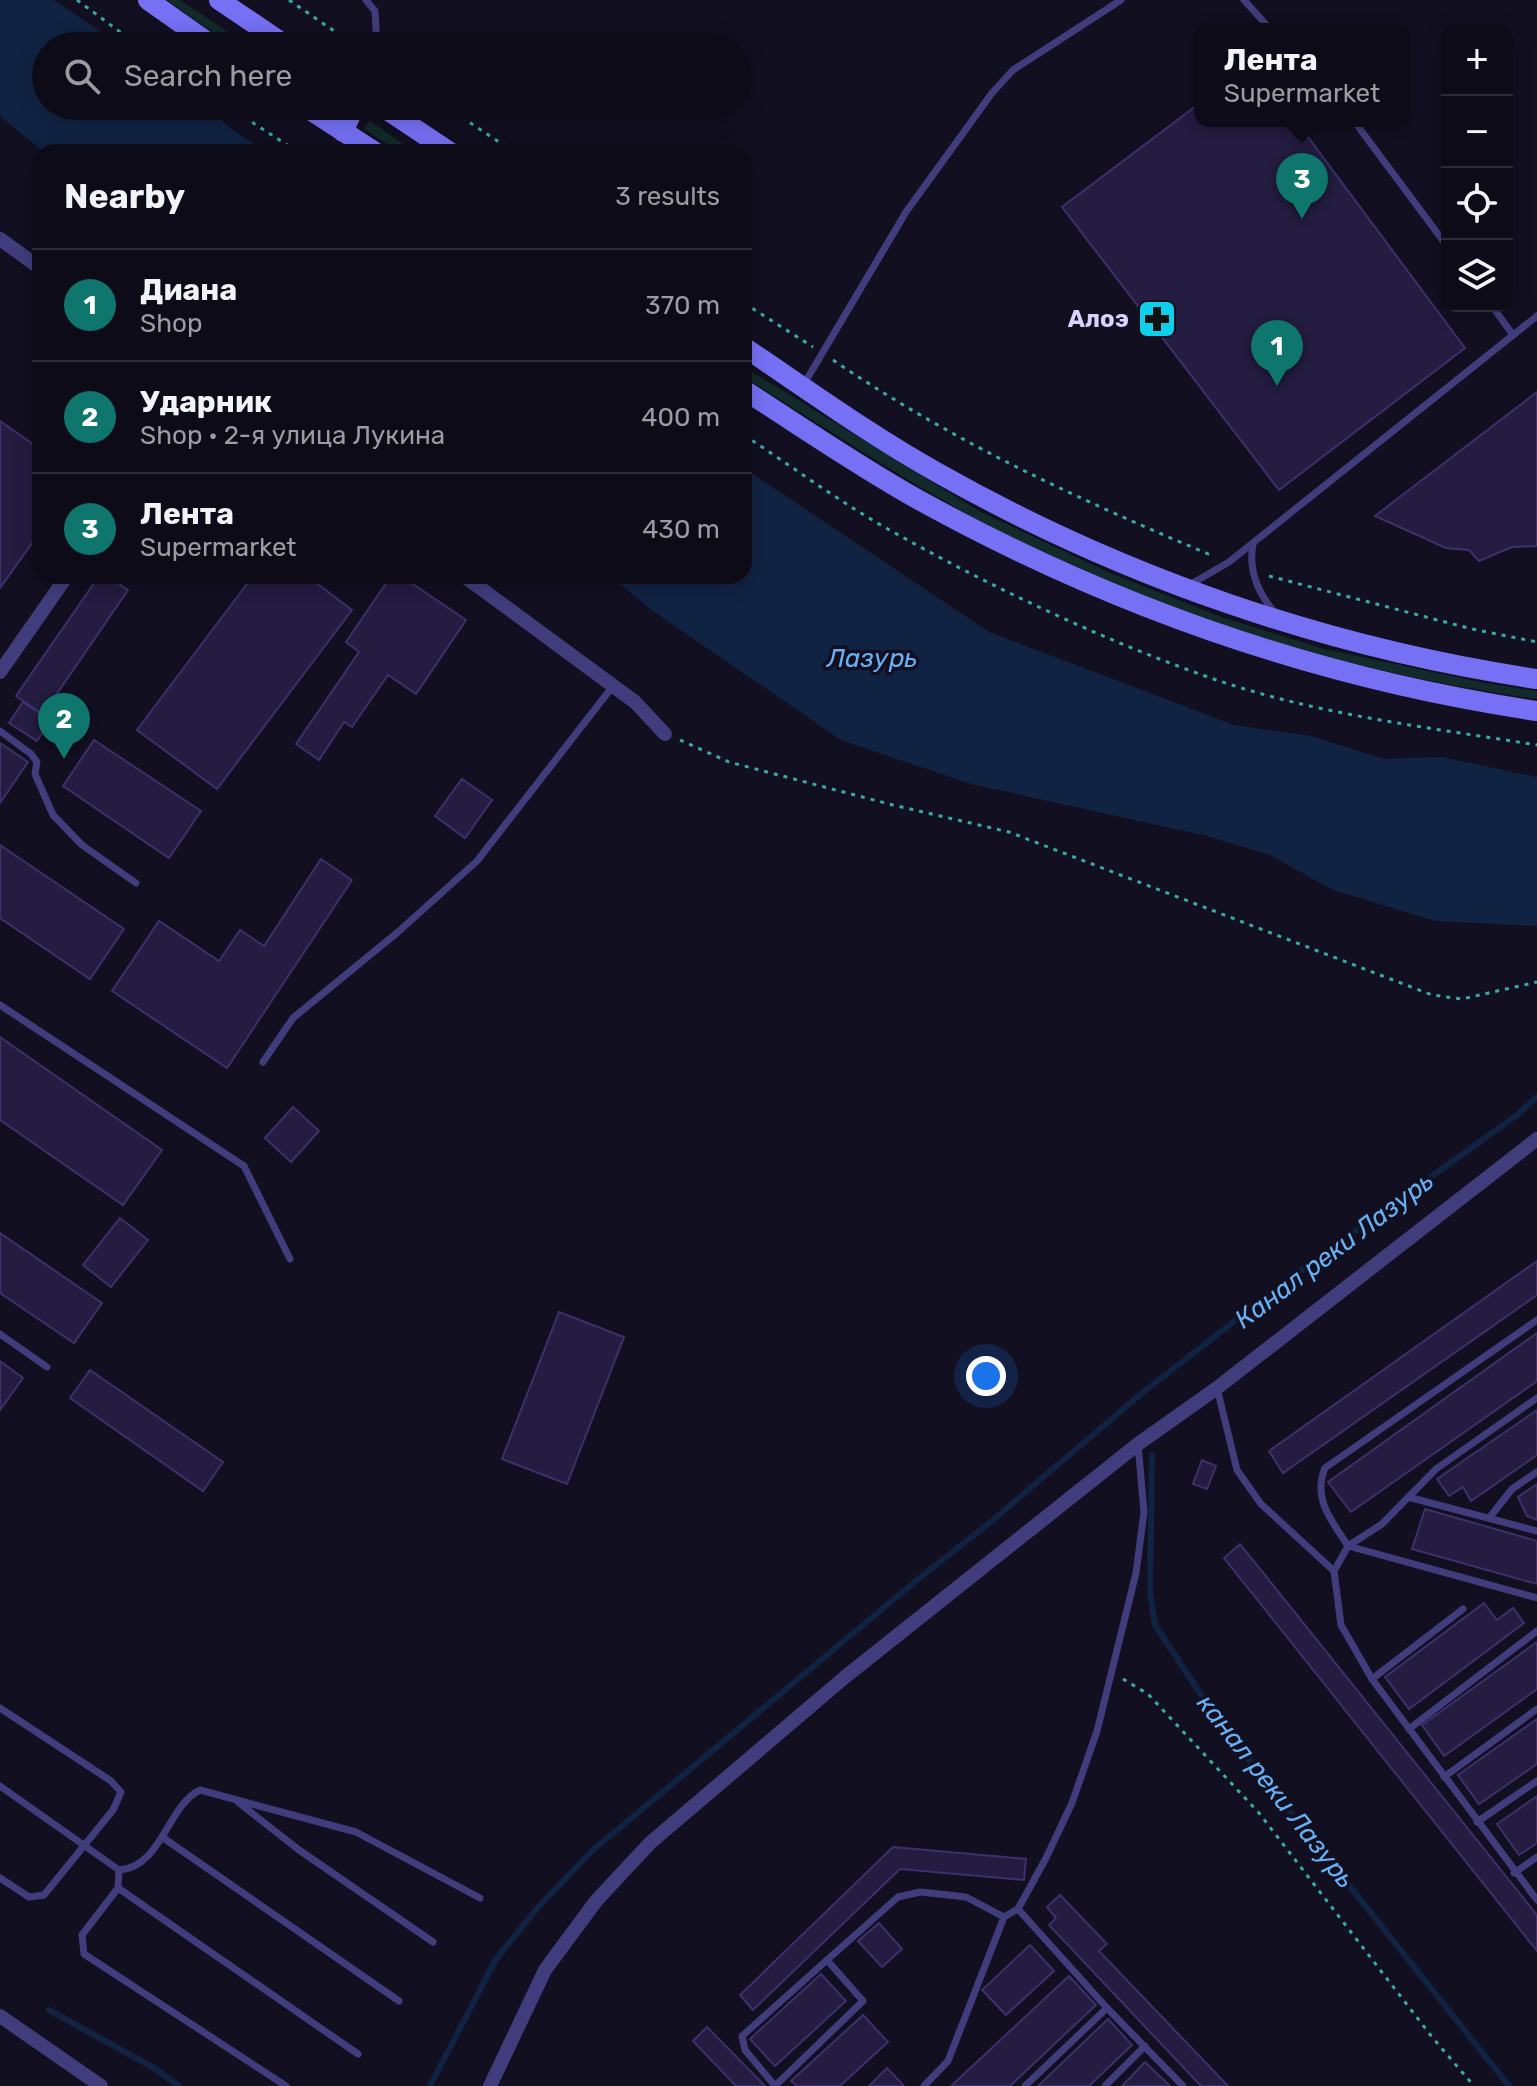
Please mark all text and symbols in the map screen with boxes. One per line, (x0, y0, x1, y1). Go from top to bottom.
popup (1194, 23, 1410, 127)
map controls (1441, 24, 1513, 312)
button: + (1441, 24, 1513, 96)
search box (32, 32, 752, 120)
text: Лента (1224, 42, 1318, 78)
icon: search (60, 54, 104, 98)
text: Search here (124, 58, 292, 94)
text: Supermarket (1224, 78, 1380, 109)
button: − (1441, 96, 1513, 168)
pin: 3 (1276, 153, 1328, 219)
button: locate (1441, 168, 1513, 240)
text: Nearby (64, 176, 185, 217)
text: 3 results (615, 181, 720, 212)
button: layers (1441, 240, 1513, 312)
text: Диана (140, 272, 237, 308)
text: 1 (84, 290, 96, 321)
text: 370 m (645, 290, 720, 321)
pharmacy icon: Алоэ (1136, 298, 1178, 340)
place label: Алоэ (1068, 305, 1129, 333)
text: Shop (140, 308, 202, 339)
pin: 1 (1251, 320, 1303, 386)
text: Ударник (140, 384, 272, 420)
text: 2 (82, 402, 98, 433)
text: 400 m (641, 402, 720, 433)
text: Shop · 2-я улица Лукина (140, 420, 445, 451)
text: Лента (140, 496, 234, 532)
text: 3 (81, 514, 99, 545)
text: 430 m (642, 514, 720, 545)
text: Supermarket (140, 532, 297, 563)
water label: Лазурь (825, 643, 917, 674)
pin: 2 (38, 693, 90, 759)
water label: Канал реки Лазурь (1229, 1166, 1440, 1335)
your location (966, 1356, 1006, 1396)
water label: канал реки Лазурь (1190, 1688, 1361, 1894)

